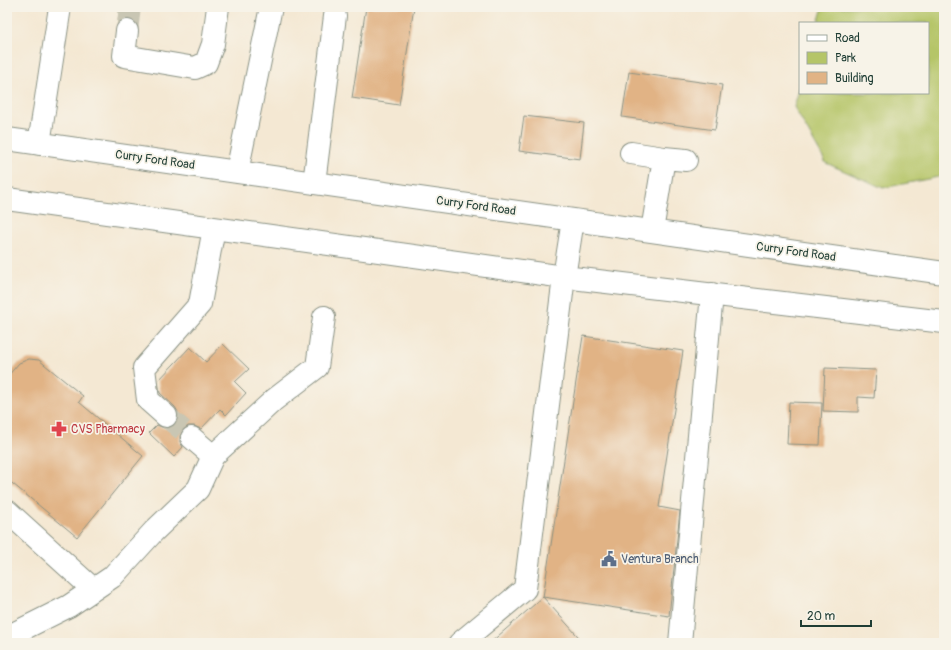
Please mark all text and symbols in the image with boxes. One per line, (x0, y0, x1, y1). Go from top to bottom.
legend (799, 22, 929, 94)
text: Road (835, 31, 860, 46)
text: Park (835, 51, 856, 66)
text: Building (835, 71, 874, 86)
street label: Curry Ford Road (114, 147, 196, 173)
street label: Curry Ford Road (435, 193, 517, 219)
street label: Curry Ford Road (755, 239, 837, 265)
pharmacy icon: CVS Pharmacy (50, 420, 68, 438)
place label: CVS Pharmacy (71, 422, 145, 437)
public building icon: Ventura Branch (600, 550, 618, 568)
place label: Ventura Branch (621, 552, 699, 567)
scale bar (801, 602, 871, 628)
text: 20 m (807, 609, 836, 624)

